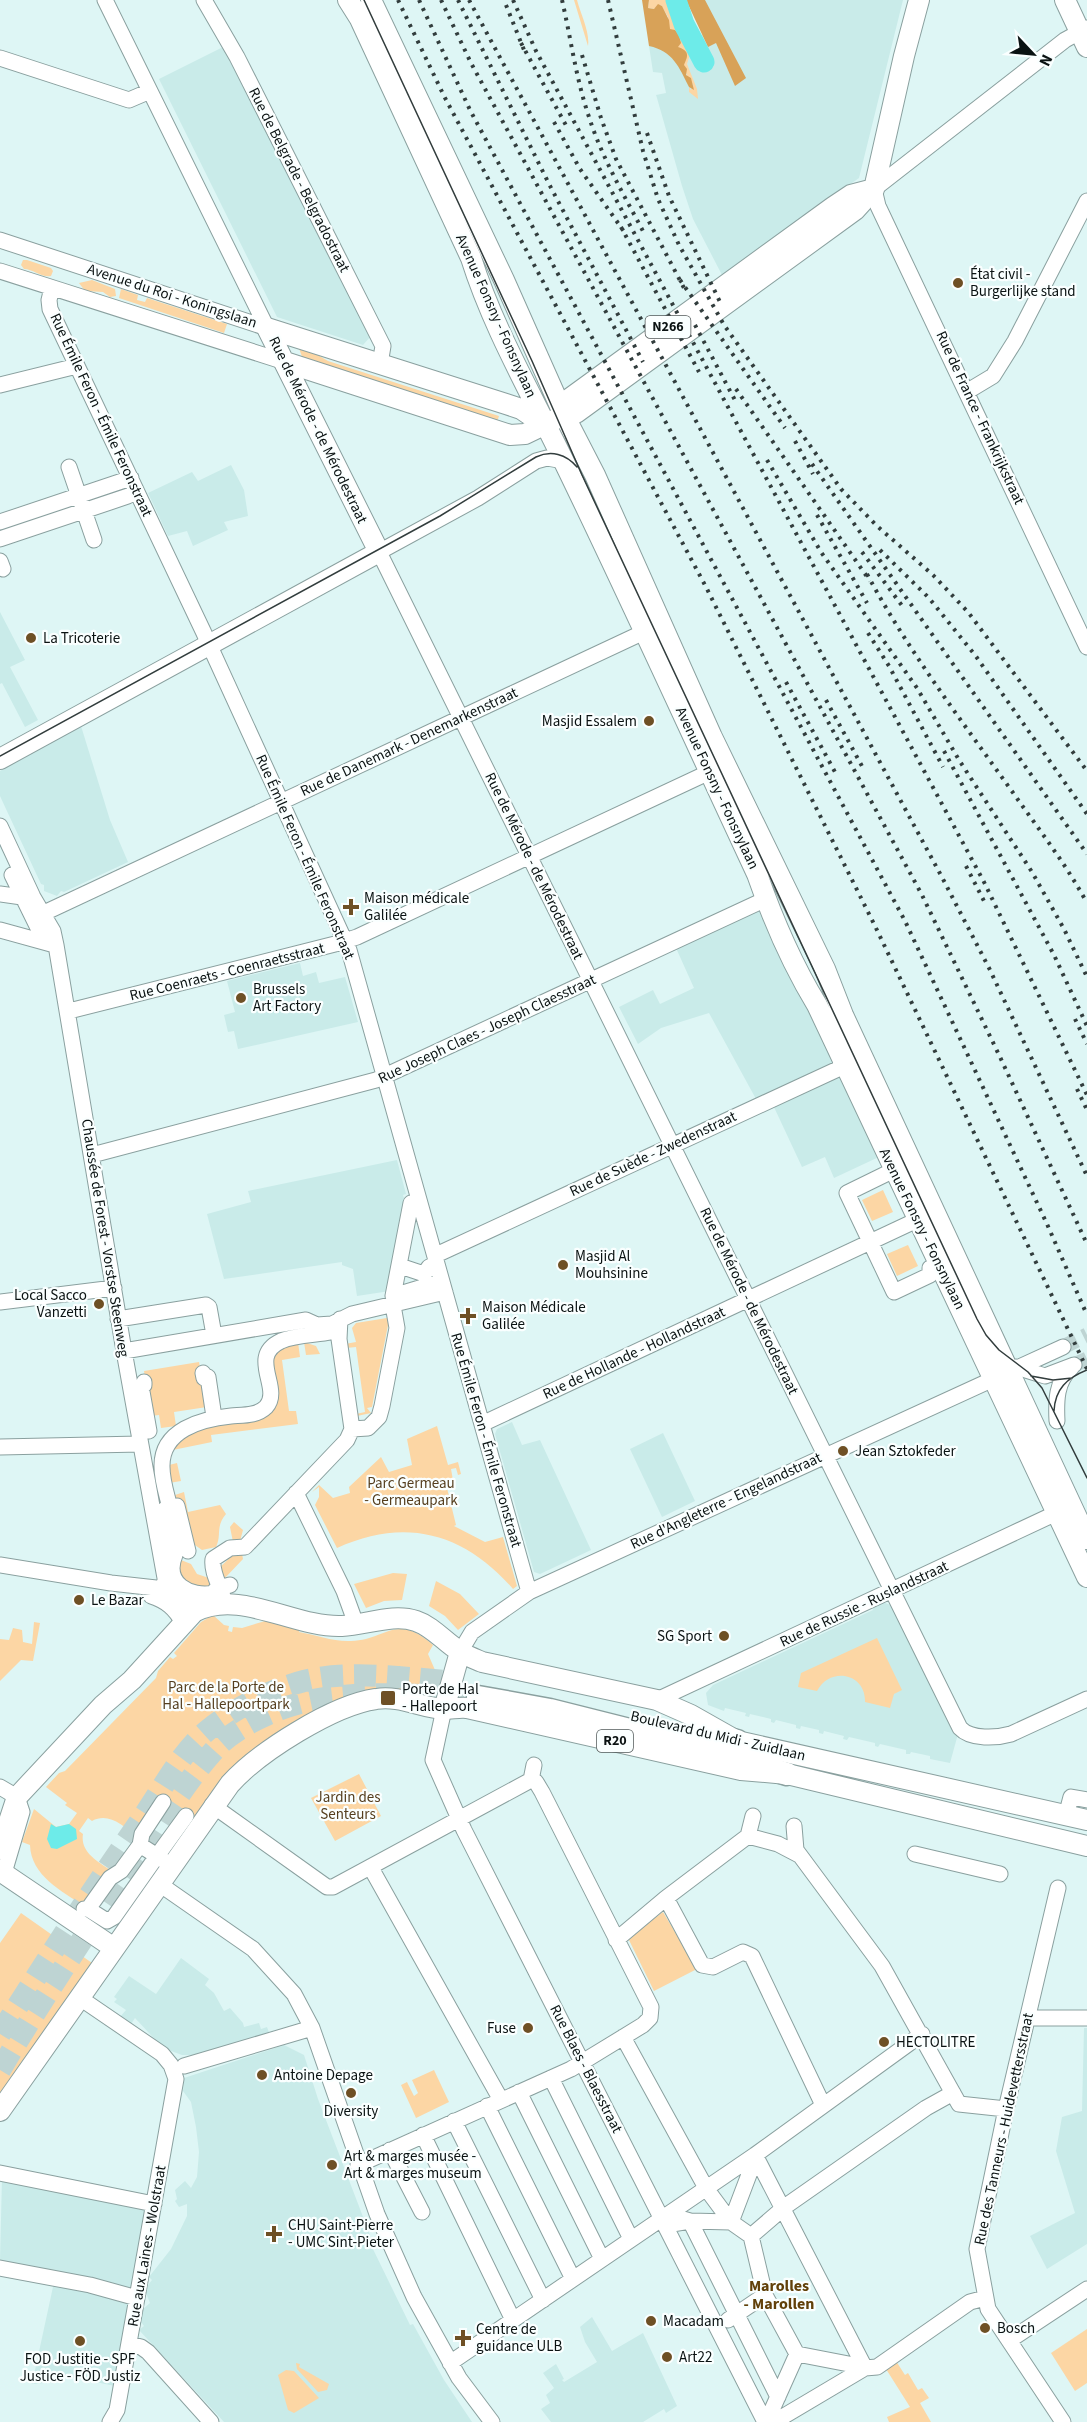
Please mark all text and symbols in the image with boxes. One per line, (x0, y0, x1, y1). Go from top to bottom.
north arrow (1003, 24, 1063, 84)
text: N (1033, 51, 1058, 70)
street label: Rue de Belgrade - Belgradostraat (243, 84, 355, 276)
street label: Avenue Fonsny - Fonsnylaan (450, 231, 542, 401)
street label: Avenue du Roi - Koningslaan (84, 259, 260, 333)
place label: État civil - Burgerlijke stand (970, 264, 1076, 302)
marker: État civil - Burgerlijke stand (951, 276, 965, 290)
street label: Rue Émile Feron - Émile Feronstraat (44, 310, 158, 520)
road number: N266 (646, 316, 690, 338)
street label: Rue de France - Frankrijkstraat (930, 328, 1030, 508)
street label: Rue de Mérode - de Mérodestraat (263, 333, 373, 527)
place label: La Tricoterie (43, 628, 120, 649)
marker: La Tricoterie (24, 631, 38, 645)
street label: Rue de Danemark - Denemarkenstraat (297, 682, 521, 802)
street label: Avenue Fonsny - Fonsnylaan (670, 703, 764, 873)
place label: Masjid Essalem (542, 711, 637, 732)
marker: Masjid Essalem (642, 714, 656, 728)
street label: Rue Émile Feron - Émile Feronstraat (250, 751, 360, 963)
street label: Rue de Mérode - de Mérodestraat (479, 769, 589, 963)
place label: Maison médicale Galilée (364, 888, 469, 926)
marker: Maison médicale Galilée (342, 898, 360, 916)
street label: Rue Coenraets - Coenraetsstraat (127, 938, 327, 1006)
street label: Rue Joseph Claes - Joseph Claesstraat (375, 969, 599, 1089)
place label: Brussels Art Factory (253, 979, 321, 1017)
marker: Brussels Art Factory (234, 991, 248, 1005)
street label: Rue de Suède - Zwedenstraat (566, 1106, 740, 1202)
street label: Chaussée de Forest - Vorstse Steenweg (76, 1117, 134, 1359)
street label: Avenue Fonsny - Fonsnylaan (874, 1145, 970, 1313)
street label: Rue de Mérode - de Mérodestraat (694, 1204, 804, 1398)
place label: Masjid Al Mouhsinine (575, 1246, 648, 1284)
marker: Masjid Al Mouhsinine (556, 1258, 570, 1272)
place label: Local Sacco Vanzetti (14, 1285, 87, 1323)
marker: Local Sacco Vanzetti (92, 1297, 106, 1311)
place label: Maison Médicale Galilée (482, 1297, 586, 1335)
street label: Rue de Hollande - Hollandstraat (539, 1301, 729, 1405)
marker: Maison Médicale Galilée (459, 1307, 477, 1325)
street label: Rue Émile Feron - Émile Feronstraat (445, 1330, 527, 1550)
place label: Jean Sztokfeder (855, 1441, 956, 1462)
marker: Jean Sztokfeder (836, 1444, 850, 1458)
street label: Rue d'Angleterre - Engelandstraat (627, 1447, 825, 1555)
park label: Parc Germeau - Germeaupark (364, 1473, 458, 1511)
street label: Rue de Russie - Ruslandstraat (776, 1556, 952, 1652)
place label: Le Bazar (91, 1590, 145, 1611)
marker: Le Bazar (72, 1593, 86, 1607)
place label: SG Sport (657, 1626, 712, 1647)
marker: SG Sport (717, 1629, 731, 1643)
park label: Parc de la Porte de Hal - Hallepoortpark (162, 1677, 290, 1715)
place label: Porte de Hal - Hallepoort (402, 1679, 479, 1717)
marker: Porte de Hal - Hallepoort (379, 1689, 397, 1707)
street label: Boulevard du Midi - Zuidlaan (628, 1706, 808, 1766)
road number: R20 (597, 1730, 633, 1752)
park label: Jardin des Senteurs (315, 1787, 381, 1825)
street label: Rue Blaes - Blaesstraat (545, 2001, 627, 2137)
street label: Rue des Tanneurs - Huidevettersstraat (969, 2011, 1039, 2247)
place label: Fuse (487, 2018, 516, 2039)
marker: Fuse (521, 2021, 535, 2035)
place label: HECTOLITRE (896, 2032, 975, 2053)
marker: HECTOLITRE (877, 2035, 891, 2049)
place label: Antoine Depage (274, 2065, 373, 2086)
marker: Antoine Depage (255, 2068, 269, 2082)
marker: Diversity (344, 2086, 358, 2100)
place label: Diversity (324, 2101, 378, 2122)
place label: Art & marges musée - Art & marges museum (344, 2146, 482, 2184)
marker: Art & marges musée - Art & marges museum (325, 2158, 339, 2172)
street label: Rue aux Laines - Wolstraat (122, 2164, 172, 2328)
place label: CHU Saint-Pierre - UMC Sint-Pieter (288, 2215, 395, 2253)
marker: CHU Saint-Pierre - UMC Sint-Pieter (265, 2225, 283, 2243)
district label: Marolles - Marollen (744, 2275, 814, 2315)
place label: Macadam (663, 2311, 724, 2332)
marker: Macadam (644, 2314, 658, 2328)
place label: Bosch (997, 2318, 1035, 2339)
place label: Centre de guidance ULB (476, 2319, 562, 2357)
marker: Bosch (978, 2321, 992, 2335)
marker: Centre de guidance ULB (454, 2329, 472, 2347)
marker: FOD Justitie - SPF Justice - FÖD Justiz (73, 2334, 87, 2348)
place label: Art22 (679, 2347, 712, 2368)
place label: FOD Justitie - SPF Justice - FÖD Justiz (20, 2349, 140, 2387)
marker: Art22 (660, 2350, 674, 2364)

